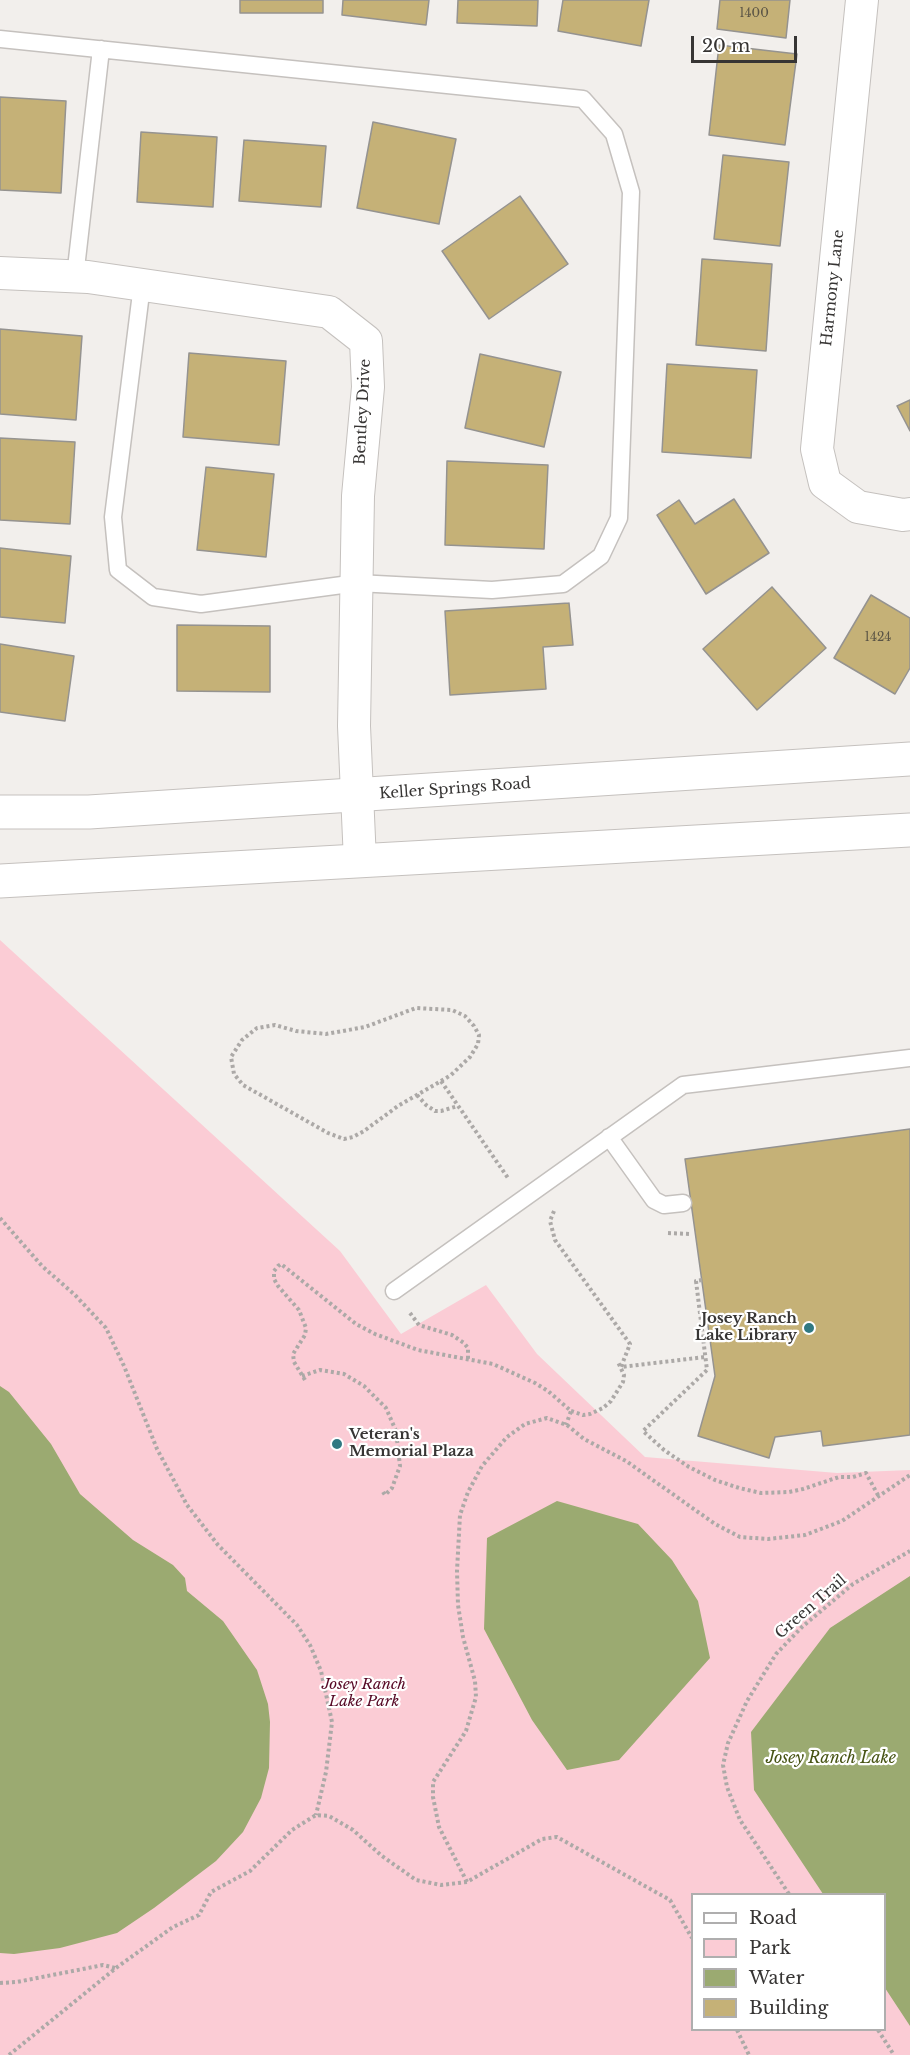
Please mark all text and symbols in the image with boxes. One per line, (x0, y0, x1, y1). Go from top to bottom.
house number: 1400 (739, 7, 769, 21)
scale bar (694, 24, 800, 62)
text: 20 m (702, 35, 750, 57)
street label: Harmony Lane (818, 229, 848, 347)
street label: Bentley Drive (351, 359, 375, 465)
house number: 1424 (865, 631, 891, 645)
street label: Keller Springs Road (378, 775, 532, 803)
place label: Josey Ranch Lake Library (695, 1310, 797, 1345)
marker: Josey Ranch Lake Library (802, 1321, 816, 1335)
place label: Veteran's Memorial Plaza (349, 1426, 474, 1461)
marker: Veteran's Memorial Plaza (330, 1437, 344, 1451)
street label: Green Trail (772, 1571, 850, 1643)
park label: Josey Ranch Lake Park (322, 1676, 406, 1711)
water label: Josey Ranch Lake (766, 1748, 896, 1768)
legend (691, 1893, 886, 2031)
text: Road (749, 1907, 797, 1929)
text: Park (749, 1937, 791, 1959)
text: Water (749, 1967, 804, 1989)
text: Building (749, 1997, 828, 2019)

